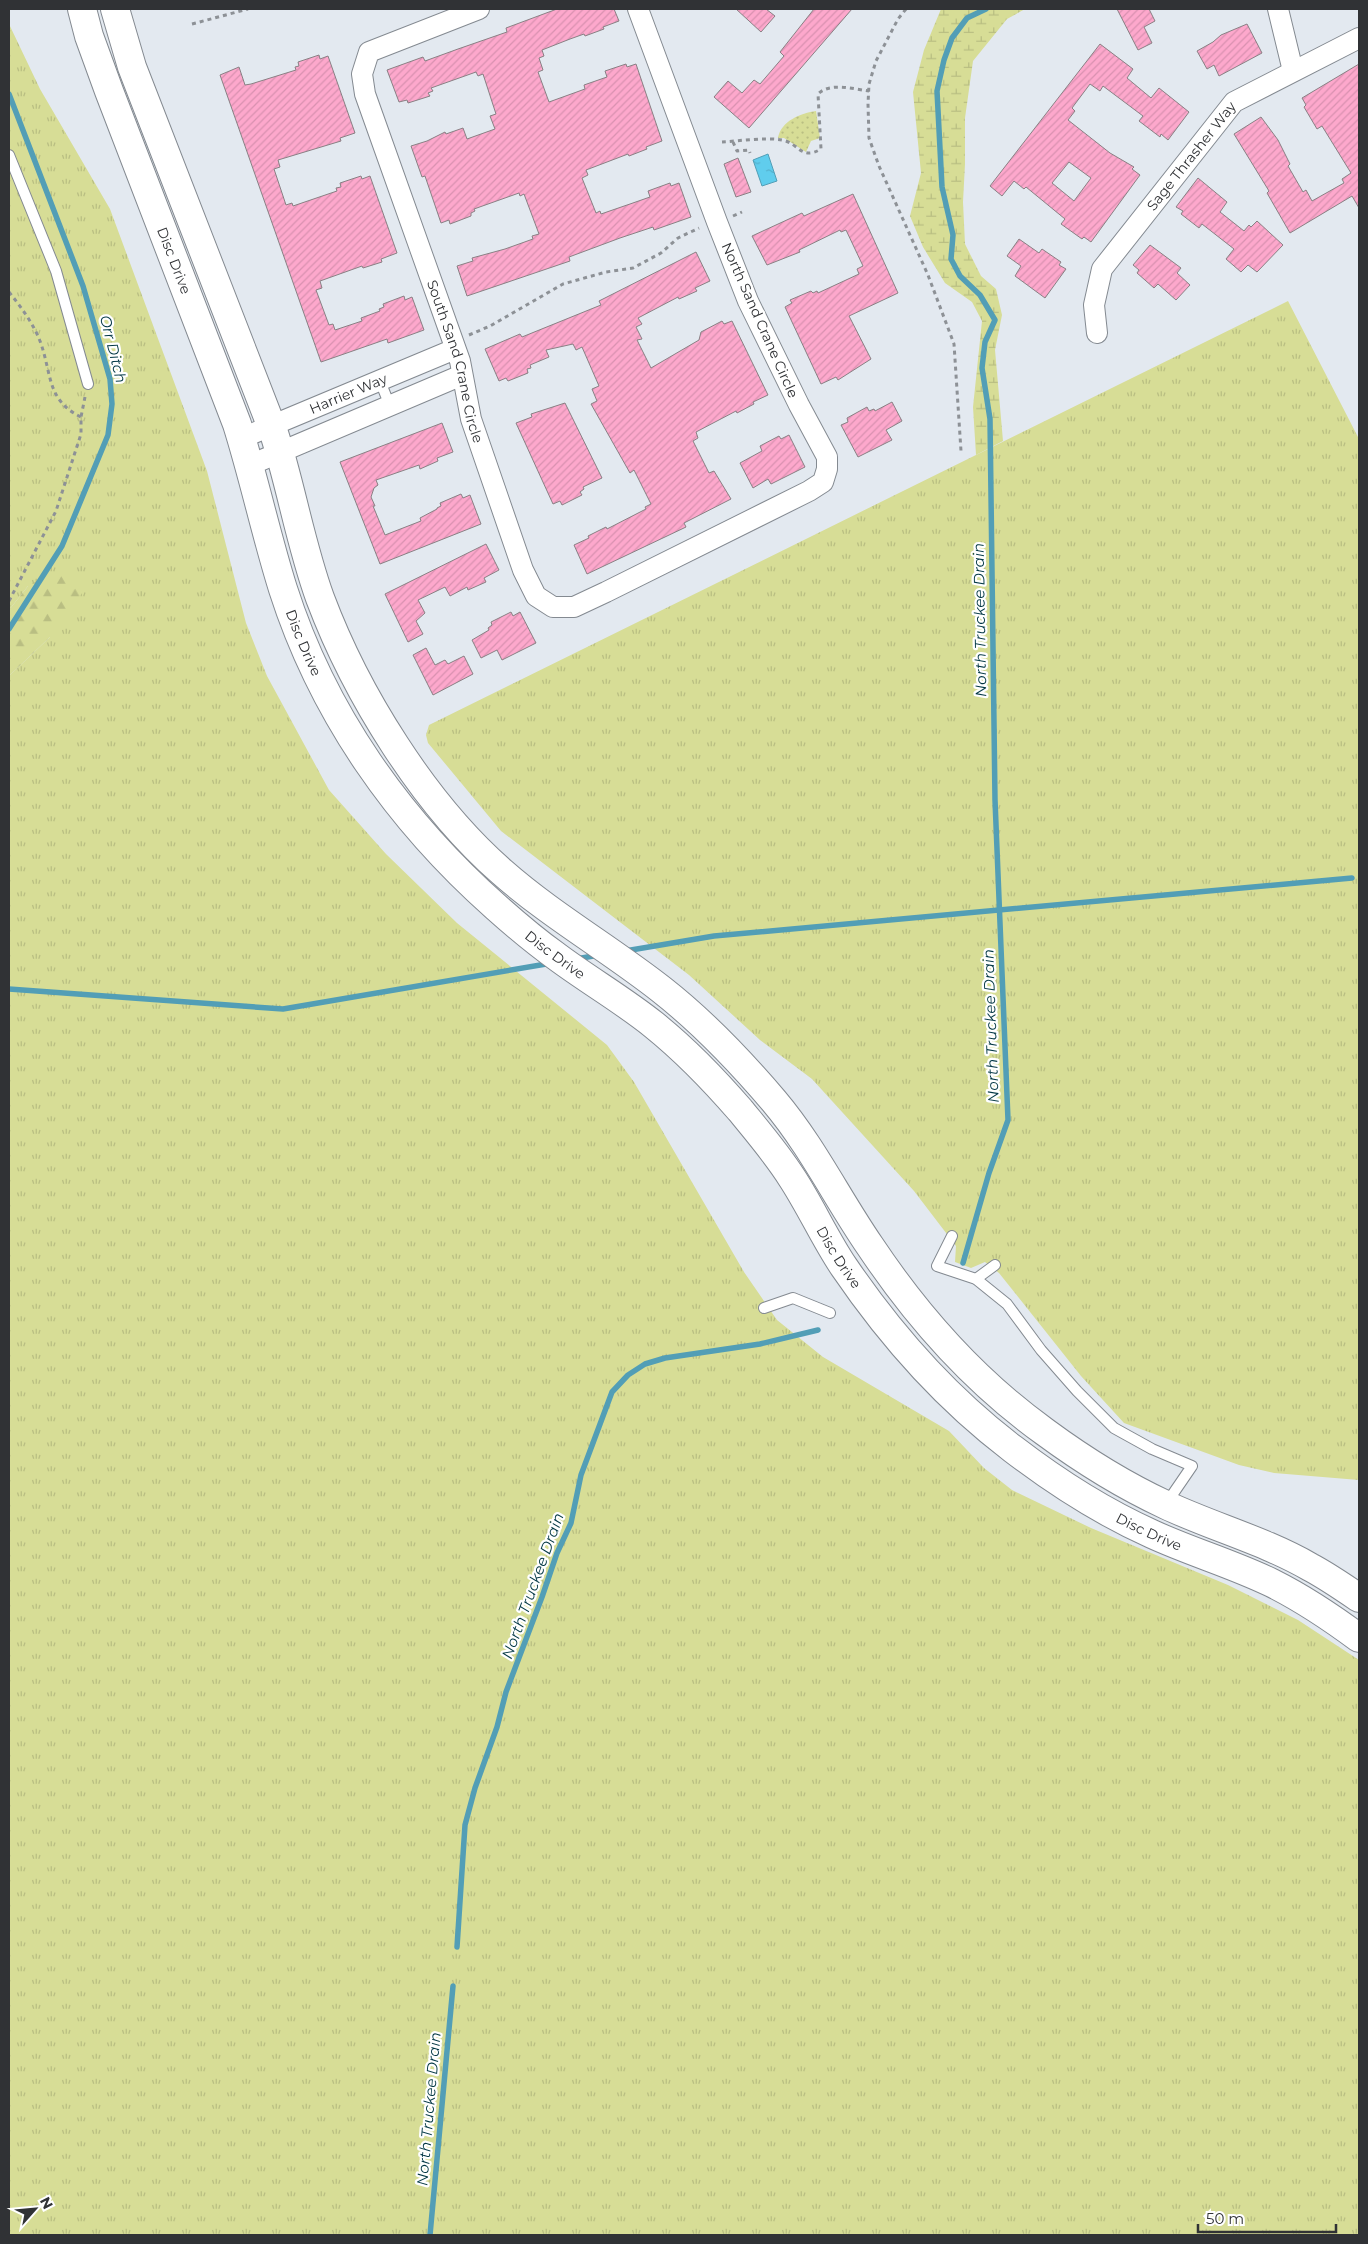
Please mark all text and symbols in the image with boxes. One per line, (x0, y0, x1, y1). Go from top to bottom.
street label: Sage Thrasher Way (1143, 98, 1240, 214)
street label: Disc Drive (153, 224, 195, 297)
street label: North Sand Crane Circle (718, 239, 802, 401)
street label: South Sand Crane Circle (423, 277, 488, 445)
water label: Orr Ditch (96, 313, 131, 385)
street label: Harrier Way (307, 369, 390, 418)
water label: North Truckee Drain (969, 543, 990, 697)
street label: Disc Drive (282, 607, 326, 679)
street label: Disc Drive (521, 927, 589, 983)
water label: North Truckee Drain (978, 949, 1003, 1103)
street label: Disc Drive (813, 1223, 865, 1292)
street label: Disc Drive (1113, 1509, 1184, 1555)
water label: North Truckee Drain (497, 1510, 568, 1661)
water label: North Truckee Drain (412, 2031, 445, 2187)
north arrow (10, 2184, 60, 2234)
text: N (36, 2194, 57, 2212)
scale bar (1198, 2202, 1336, 2234)
text: 50 m (1206, 2209, 1244, 2228)

